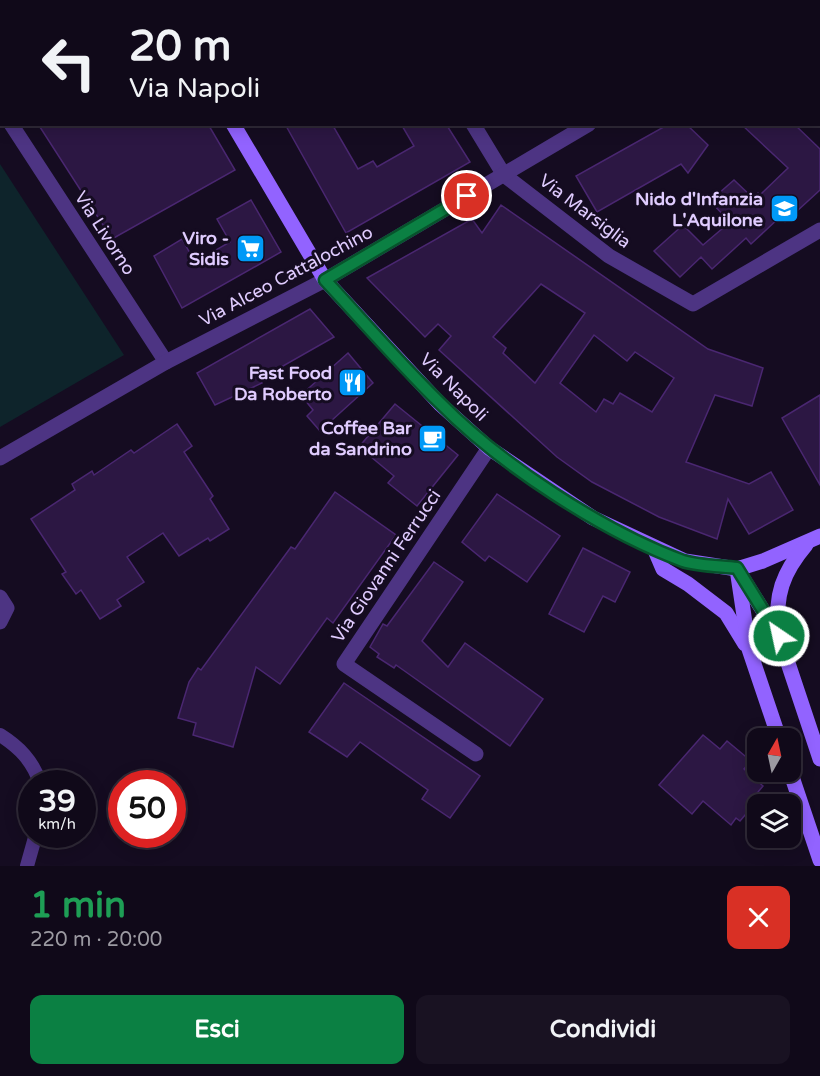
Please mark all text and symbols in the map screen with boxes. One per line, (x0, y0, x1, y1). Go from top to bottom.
text: 20 m (129, 21, 231, 72)
icon: left (30, 24, 108, 102)
text: Via Napoli (129, 72, 260, 105)
street label: Via Marsiglia (535, 169, 635, 253)
pin (441, 170, 492, 221)
icon: arrive (450, 179, 483, 212)
street label: Via Livorno (70, 187, 140, 279)
place label: Nido d'Infanzia L'Aquilone (635, 188, 763, 231)
school or university icon: Nido d'Infanzia L'Aquilone (768, 193, 800, 225)
street label: Via Alceo Cattalochino (195, 221, 377, 331)
place label: Viro - Sidis (183, 227, 229, 270)
supermarket icon: Viro - Sidis (234, 232, 266, 264)
street label: Via Napoli (415, 348, 493, 426)
place label: Fast Food Da Roberto (234, 362, 332, 405)
restaurant icon: Fast Food Da Roberto (337, 367, 369, 399)
place label: Coffee Bar da Sandrino (309, 417, 413, 460)
cafe icon: Coffee Bar da Sandrino (417, 422, 449, 454)
street label: Via Giovanni Ferrucci (327, 485, 445, 647)
position arrow (747, 604, 811, 668)
north arrow (747, 728, 801, 782)
map controls (747, 728, 801, 848)
speed limit sign: 50 (108, 770, 186, 848)
text: 39 (38, 783, 76, 820)
button: layers (747, 794, 801, 848)
text: km/h (38, 815, 76, 833)
text: 1 min (30, 884, 126, 927)
button: close (727, 886, 790, 949)
text: 220 m · 20:00 (30, 928, 162, 952)
button: Esci (30, 995, 404, 1064)
button: Condividi (416, 995, 790, 1064)

